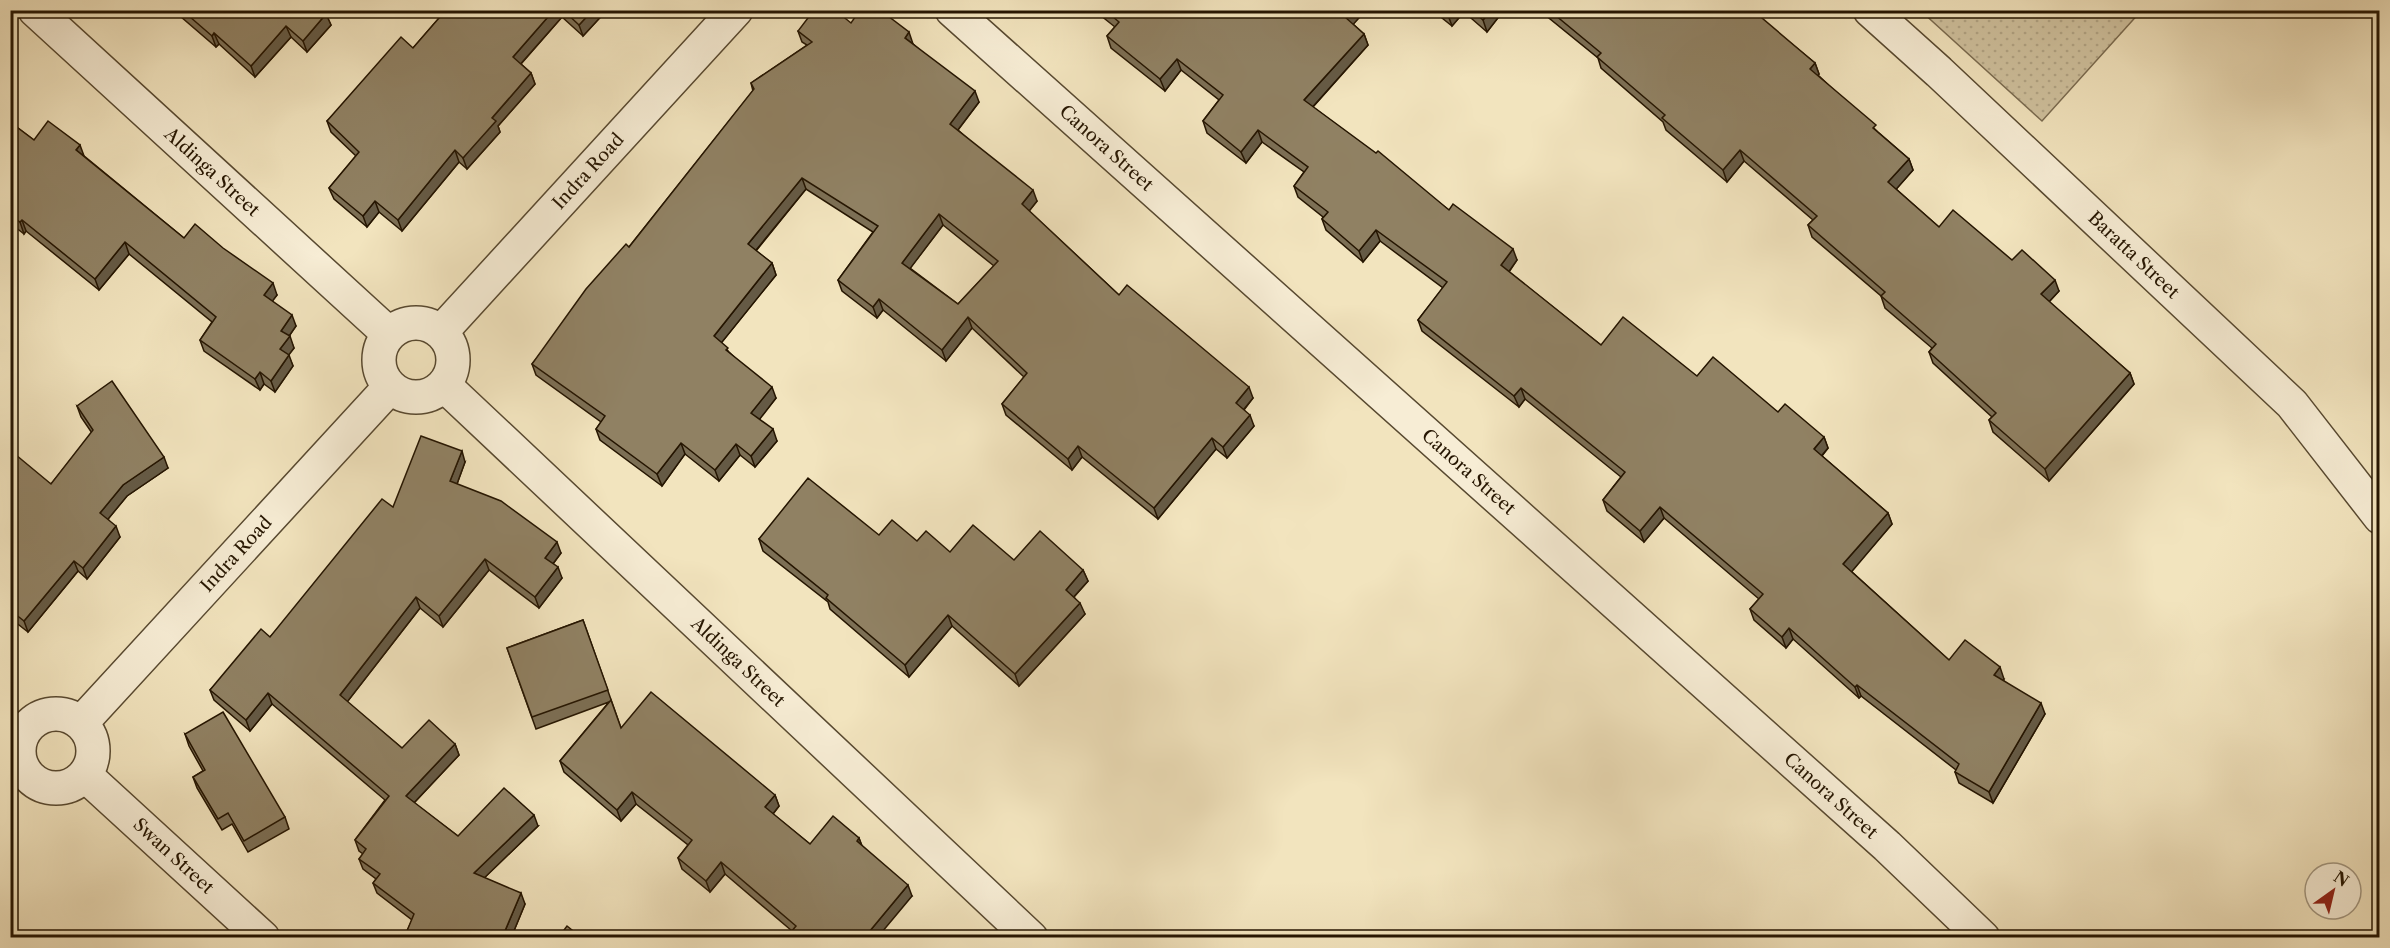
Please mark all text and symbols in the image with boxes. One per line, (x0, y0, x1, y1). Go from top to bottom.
street label: Canora Street (1055, 100, 1158, 196)
street label: Aldinga Street (159, 122, 265, 221)
street label: Indra Road (548, 129, 629, 214)
street label: Baratta Street (2084, 207, 2184, 304)
street label: Canora Street (1417, 424, 1521, 520)
street label: Indra Road (196, 512, 277, 597)
street label: Aldinga Street (686, 612, 790, 712)
street label: Canora Street (1779, 748, 1883, 844)
street label: Swan Street (129, 814, 219, 899)
north arrow (2303, 861, 2363, 921)
text: N (2330, 866, 2353, 891)

